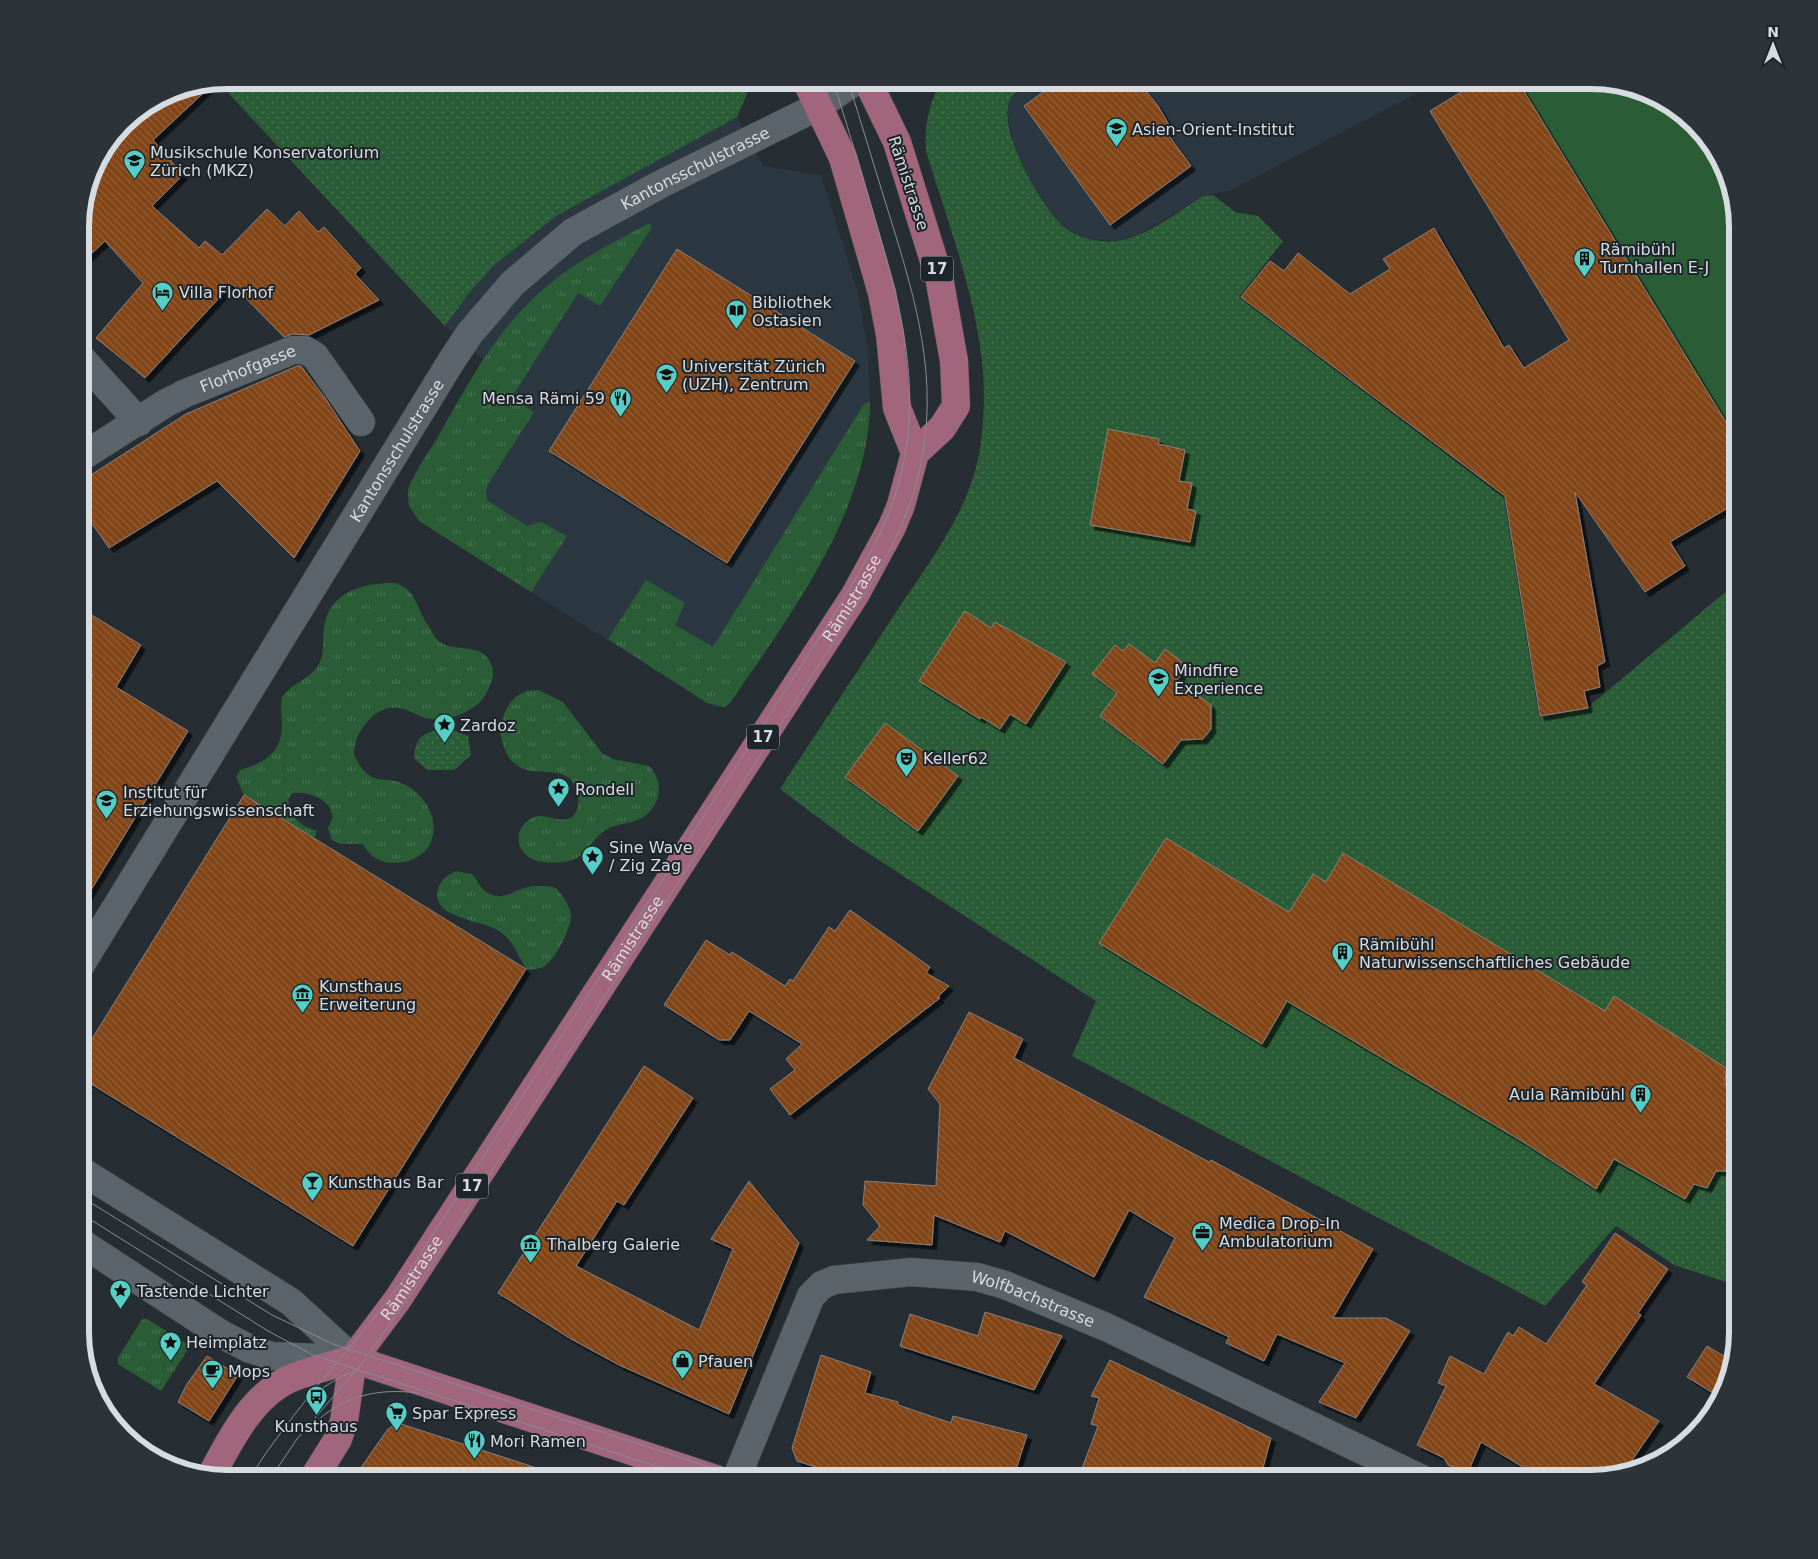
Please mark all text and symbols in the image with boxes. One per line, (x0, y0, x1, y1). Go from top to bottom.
north arrow (1748, 20, 1798, 70)
text: N (1767, 24, 1779, 40)
school or university icon: Asien-Orient-Institut (1104, 117, 1128, 148)
place label: Asien-Orient-Institut (1132, 120, 1294, 139)
street label: Kantonsschulstrasse (618, 123, 773, 214)
street label: Rämistrasse (884, 134, 933, 233)
place label: Musikschule Konservatorium Zürich (MKZ) (150, 143, 379, 180)
school or university icon: Musikschule Konservatorium Zürich (MKZ) (122, 149, 146, 180)
place label: Rämibühl Turnhallen E-J (1599, 240, 1709, 277)
building icon: Rämibühl Turnhallen E-J (1572, 246, 1596, 277)
road number: 17 (921, 256, 953, 282)
hotel icon: Villa Florhof (151, 280, 175, 311)
place label: Villa Florhof (179, 283, 273, 302)
place label: Bibliothek Ostasien (752, 293, 833, 330)
library icon: Bibliothek Ostasien (724, 299, 748, 330)
street label: Florhofgasse (197, 341, 299, 396)
place label: Universität Zürich (UZH), Zentrum (682, 357, 825, 394)
school or university icon: Universität Zürich (UZH), Zentrum (654, 363, 678, 394)
street label: Kantonsschulstrasse (346, 376, 448, 526)
restaurant icon: Mensa Rämi 59 (609, 386, 633, 417)
place label: Mensa Rämi 59 (482, 389, 605, 408)
street label: Rämistrasse (818, 551, 885, 645)
place label: Mindfire Experience (1174, 661, 1263, 698)
school or university icon: Mindfire Experience (1146, 667, 1170, 698)
place icon: Zardoz (432, 713, 456, 744)
place label: Zardoz (460, 716, 515, 735)
road number: 17 (747, 724, 779, 750)
theatre icon: Keller62 (895, 746, 919, 777)
place label: Keller62 (923, 749, 988, 768)
place icon: Rondell (547, 777, 571, 808)
place label: Rondell (575, 780, 634, 799)
place label: Institut für Erziehungswissenschaft (123, 783, 314, 820)
school or university icon: Institut für Erziehungswissenschaft (95, 789, 119, 820)
place label: Sine Wave / Zig Zag (609, 838, 693, 875)
place icon: Sine Wave / Zig Zag (581, 844, 605, 875)
street label: Rämistrasse (598, 892, 667, 985)
place label: Rämibühl Naturwissenschaftliches Gebäude (1359, 935, 1630, 972)
building icon: Rämibühl Naturwissenschaftliches Gebäude (1331, 941, 1355, 972)
place label: Kunsthaus Erweiterung (319, 977, 416, 1014)
museum icon: Kunsthaus Erweiterung (291, 983, 315, 1014)
building icon: Aula Rämibühl (1629, 1082, 1653, 1113)
place label: Aula Rämibühl (1509, 1085, 1625, 1104)
bar icon: Kunsthaus Bar (300, 1170, 324, 1201)
place label: Kunsthaus Bar (328, 1173, 444, 1192)
road number: 17 (456, 1174, 488, 1198)
place label: Medica Drop-In Ambulatorium (1219, 1214, 1340, 1251)
office icon: Medica Drop-In Ambulatorium (1191, 1220, 1215, 1251)
street label: Rämistrasse (376, 1232, 447, 1324)
museum icon: Thalberg Galerie (519, 1232, 543, 1263)
place label: Thalberg Galerie (546, 1235, 680, 1254)
street label: Wolfbachstrasse (969, 1267, 1098, 1331)
place icon: Tastende Lichter (109, 1279, 133, 1310)
place label: Tastende Lichter (136, 1282, 269, 1301)
place icon: Heimplatz (158, 1330, 182, 1361)
place label: Heimplatz (186, 1333, 267, 1352)
shop icon: Pfauen (670, 1349, 694, 1380)
place label: Pfauen (698, 1352, 753, 1371)
cafe icon: Mops (200, 1359, 224, 1390)
place label: Mops (228, 1362, 270, 1381)
bus stop icon: Kunsthaus (304, 1385, 328, 1416)
supermarket icon: Spar Express (384, 1401, 408, 1432)
place label: Spar Express (412, 1404, 516, 1423)
place label: Kunsthaus (274, 1417, 358, 1436)
restaurant icon: Mori Ramen (462, 1429, 486, 1460)
place label: Mori Ramen (490, 1432, 586, 1451)

